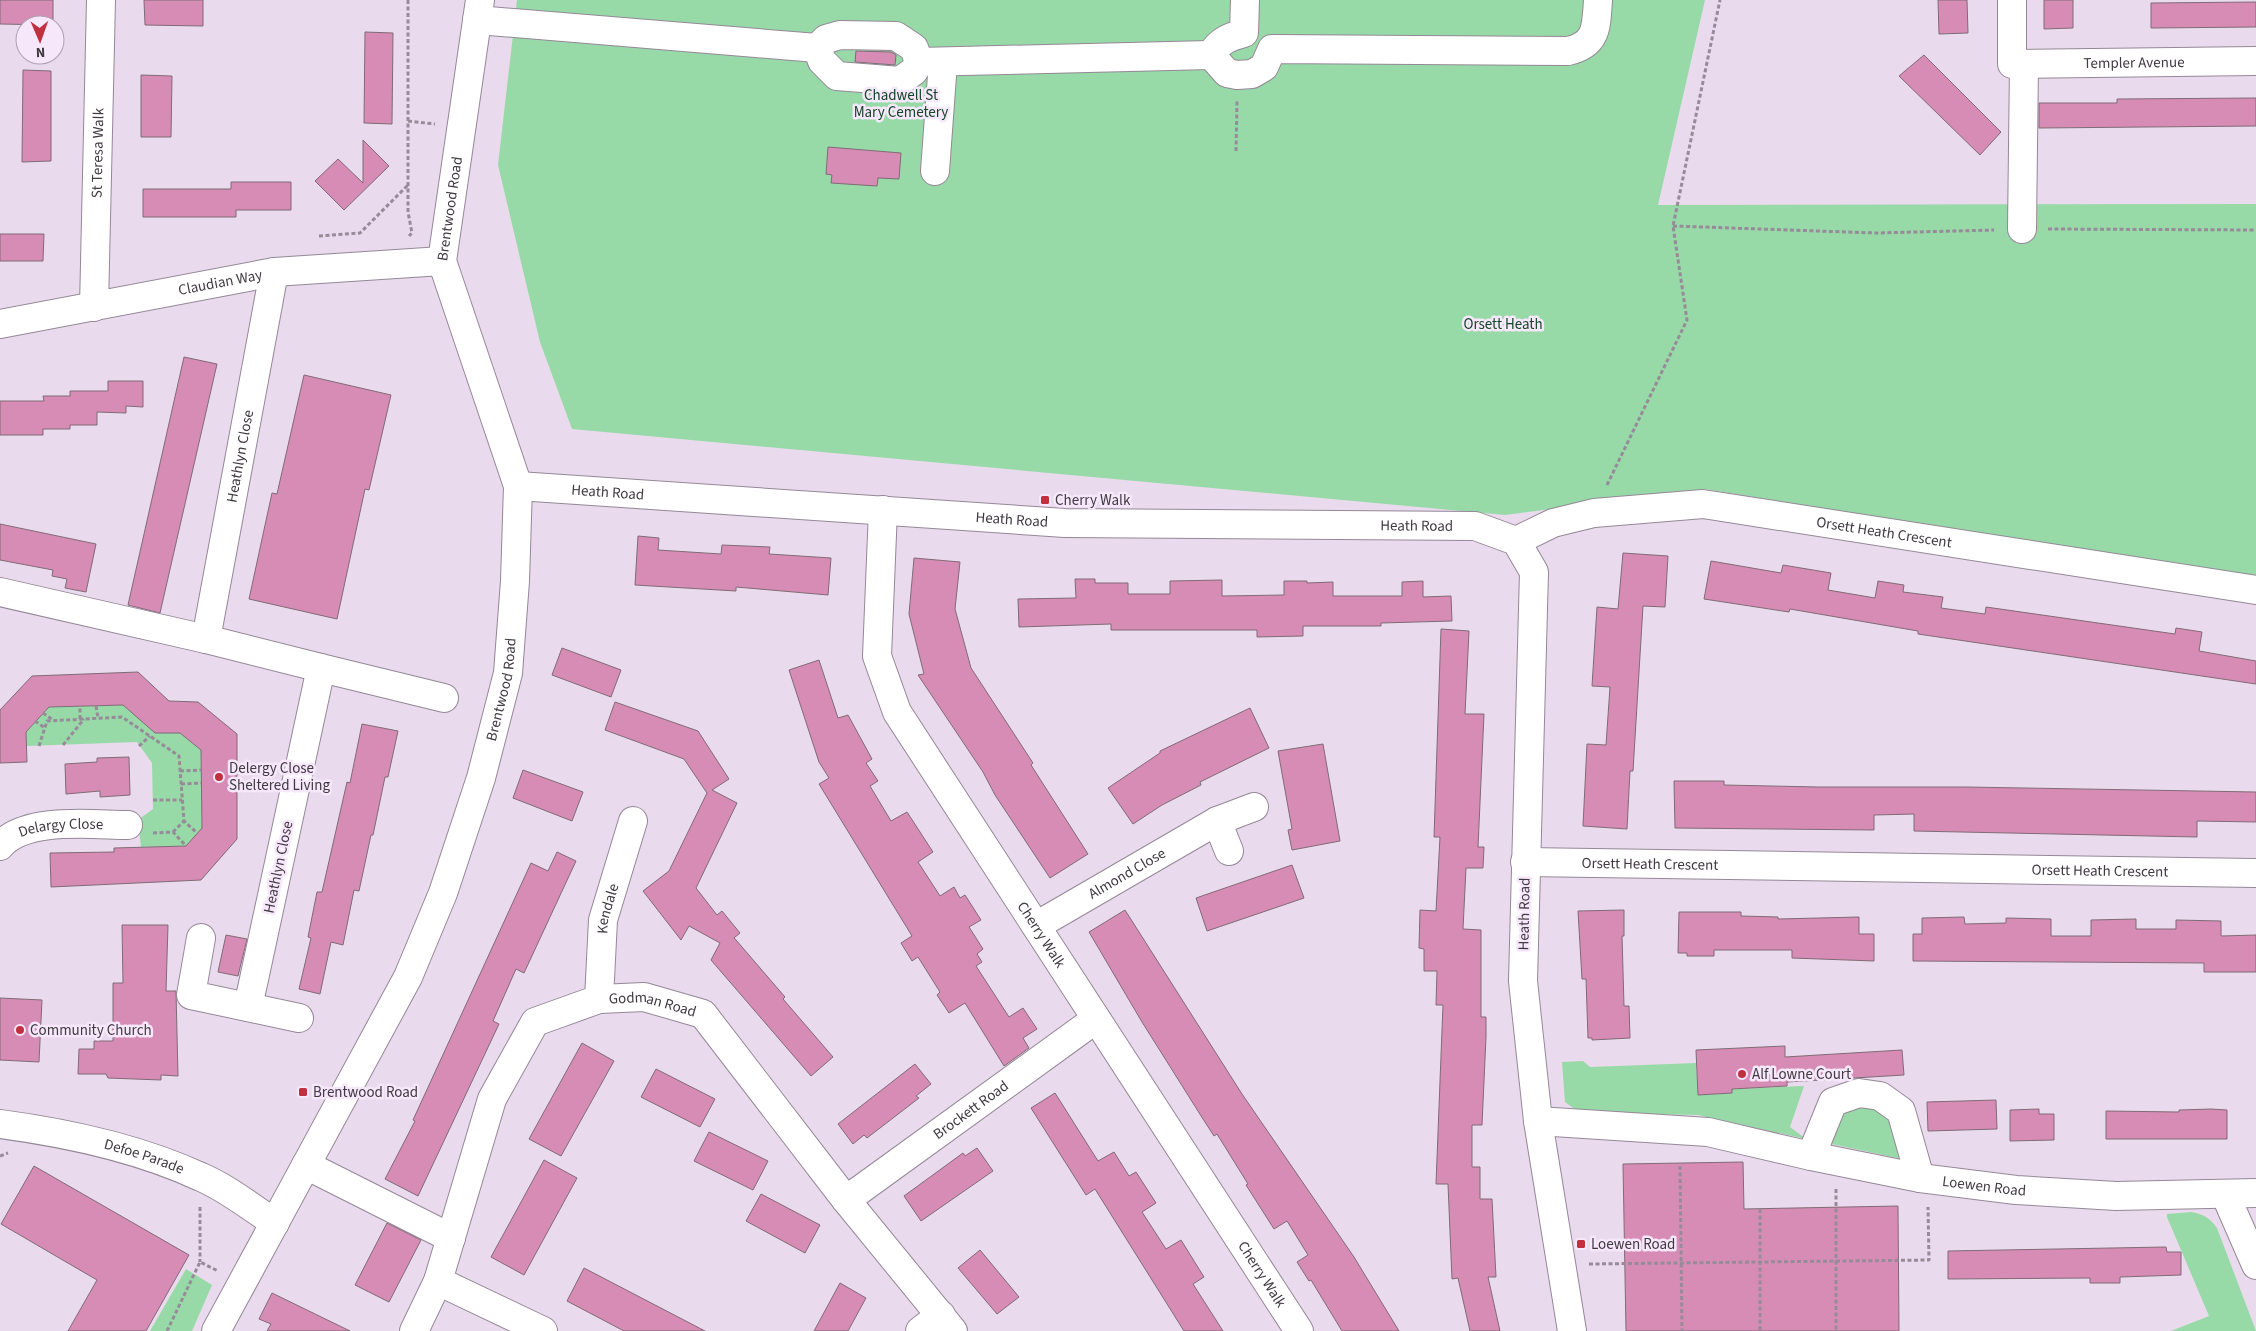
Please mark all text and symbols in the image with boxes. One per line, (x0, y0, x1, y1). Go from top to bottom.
north arrow (15, 15, 65, 65)
text: N (35, 42, 45, 62)
street label: Templer Avenue (2083, 52, 2185, 74)
park label: Chadwell St Mary Cemetery (854, 85, 948, 123)
street label: St Teresa Walk (86, 107, 110, 198)
street label: Brentwood Road (432, 155, 468, 262)
street label: Claudian Way (176, 264, 264, 301)
park label: Orsett Heath (1463, 314, 1543, 335)
street label: Heathlyn Close (221, 408, 259, 504)
street label: Heath Road (571, 480, 645, 506)
place label: Cherry Walk (1055, 490, 1131, 511)
marker: Cherry Walk (1039, 494, 1051, 506)
street label: Heath Road (975, 507, 1049, 533)
street label: Orsett Heath Crescent (1815, 512, 1953, 554)
street label: Heath Road (1380, 515, 1453, 537)
street label: Brentwood Road (481, 637, 522, 743)
place label: Delergy Close Sheltered Living (229, 758, 330, 796)
marker: Delergy Close Sheltered Living (213, 771, 225, 783)
street label: Delargy Close (15, 814, 104, 843)
street label: Heathlyn Close (258, 819, 299, 915)
street label: Almond Close (1084, 843, 1170, 905)
street label: Orsett Heath Crescent (1581, 853, 1719, 876)
street label: Orsett Heath Crescent (2031, 860, 2169, 883)
street label: Heath Road (1513, 877, 1536, 951)
street label: Kendale (592, 881, 624, 934)
street label: Cherry Walk (1012, 898, 1071, 973)
street label: Godman Road (608, 987, 699, 1023)
place label: Community Church (30, 1020, 152, 1041)
marker: Community Church (14, 1024, 26, 1036)
place label: Alf Lowne Court (1752, 1064, 1851, 1085)
marker: Alf Lowne Court (1736, 1068, 1748, 1080)
street label: Brockett Road (929, 1076, 1013, 1145)
place label: Brentwood Road (313, 1082, 418, 1103)
marker: Brentwood Road (297, 1086, 309, 1098)
street label: Defoe Parade (102, 1134, 187, 1180)
street label: Loewen Road (1941, 1171, 2027, 1202)
place label: Loewen Road (1591, 1234, 1675, 1255)
street label: Cherry Walk (1232, 1237, 1291, 1312)
marker: Loewen Road (1575, 1238, 1587, 1250)

